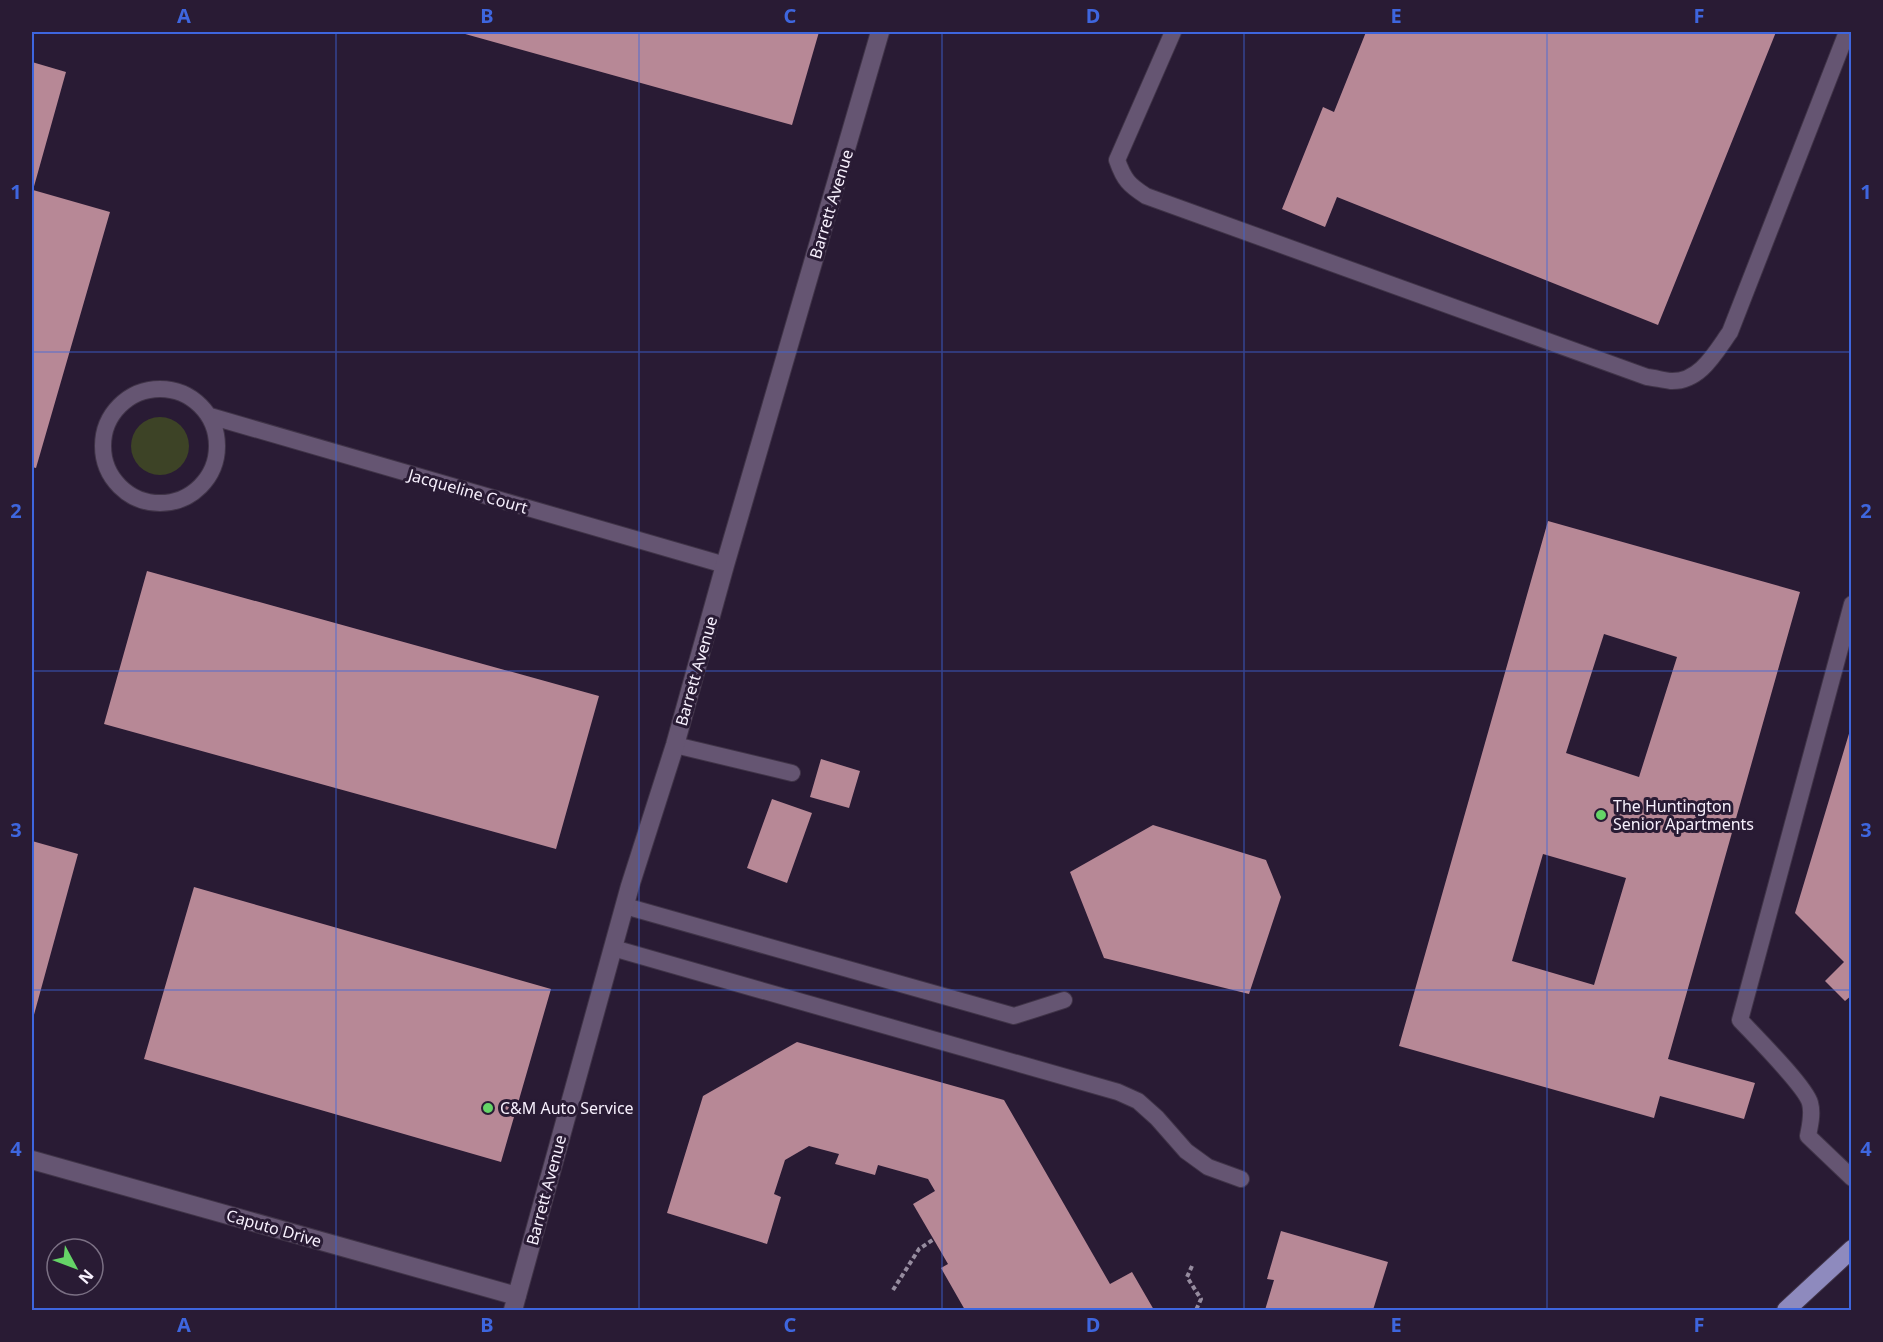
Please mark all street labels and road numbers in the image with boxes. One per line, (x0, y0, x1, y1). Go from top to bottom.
street label: Barrett Avenue (804, 147, 858, 261)
street label: Jacqueline Court (404, 463, 530, 519)
street label: Barrett Avenue (670, 614, 722, 728)
street label: Barrett Avenue (521, 1132, 571, 1248)
street label: Caputo Drive (224, 1204, 324, 1252)

